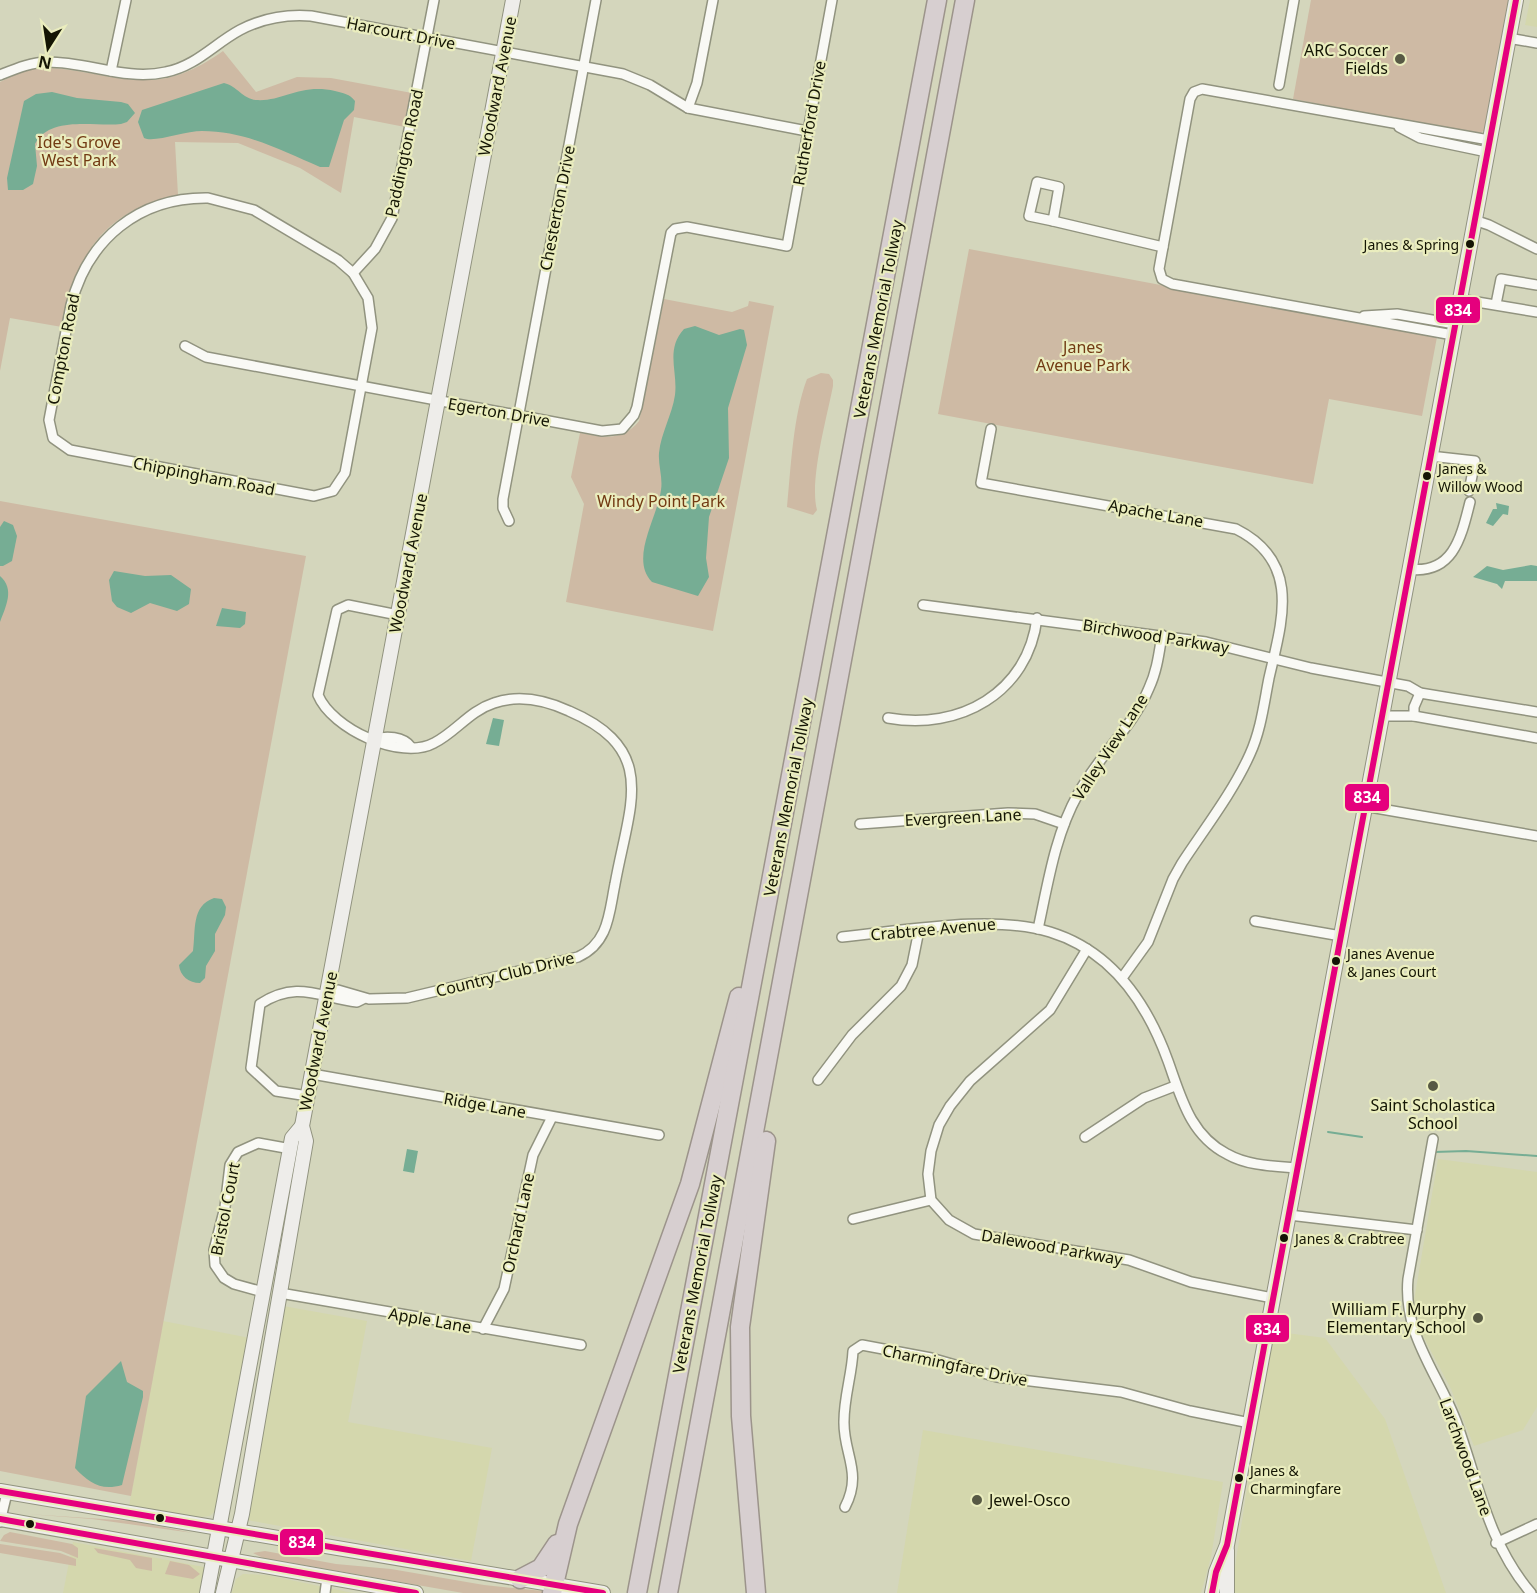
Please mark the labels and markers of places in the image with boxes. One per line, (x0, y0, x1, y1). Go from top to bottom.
place label: ARC Soccer Fields (1304, 39, 1388, 79)
marker: ARC Soccer Fields (1393, 52, 1407, 66)
place label: Janes & Spring (1362, 235, 1459, 254)
marker: Janes & Spring (1464, 238, 1476, 250)
place label: Janes & Willow Wood (1436, 459, 1523, 496)
marker: Janes & Willow Wood (1421, 470, 1433, 482)
place label: Janes Avenue & Janes Court (1345, 944, 1436, 981)
marker: Janes Avenue & Janes Court (1330, 955, 1342, 967)
marker: Saint Scholastica School (1426, 1079, 1440, 1093)
place label: Saint Scholastica School (1370, 1094, 1496, 1134)
place label: Janes & Crabtree (1293, 1229, 1405, 1248)
marker: Janes & Crabtree (1278, 1232, 1290, 1244)
place label: William F. Murphy Elementary School (1327, 1298, 1467, 1338)
marker: William F. Murphy Elementary School (1471, 1311, 1485, 1325)
place label: Janes & Charmingfare (1248, 1461, 1341, 1498)
marker: Janes & Charmingfare (1233, 1472, 1245, 1484)
place label: Jewel-Osco (987, 1489, 1070, 1511)
marker: Jewel-Osco (970, 1493, 984, 1507)
unlabelled marker (154, 1512, 166, 1524)
unlabelled marker (24, 1518, 36, 1530)

